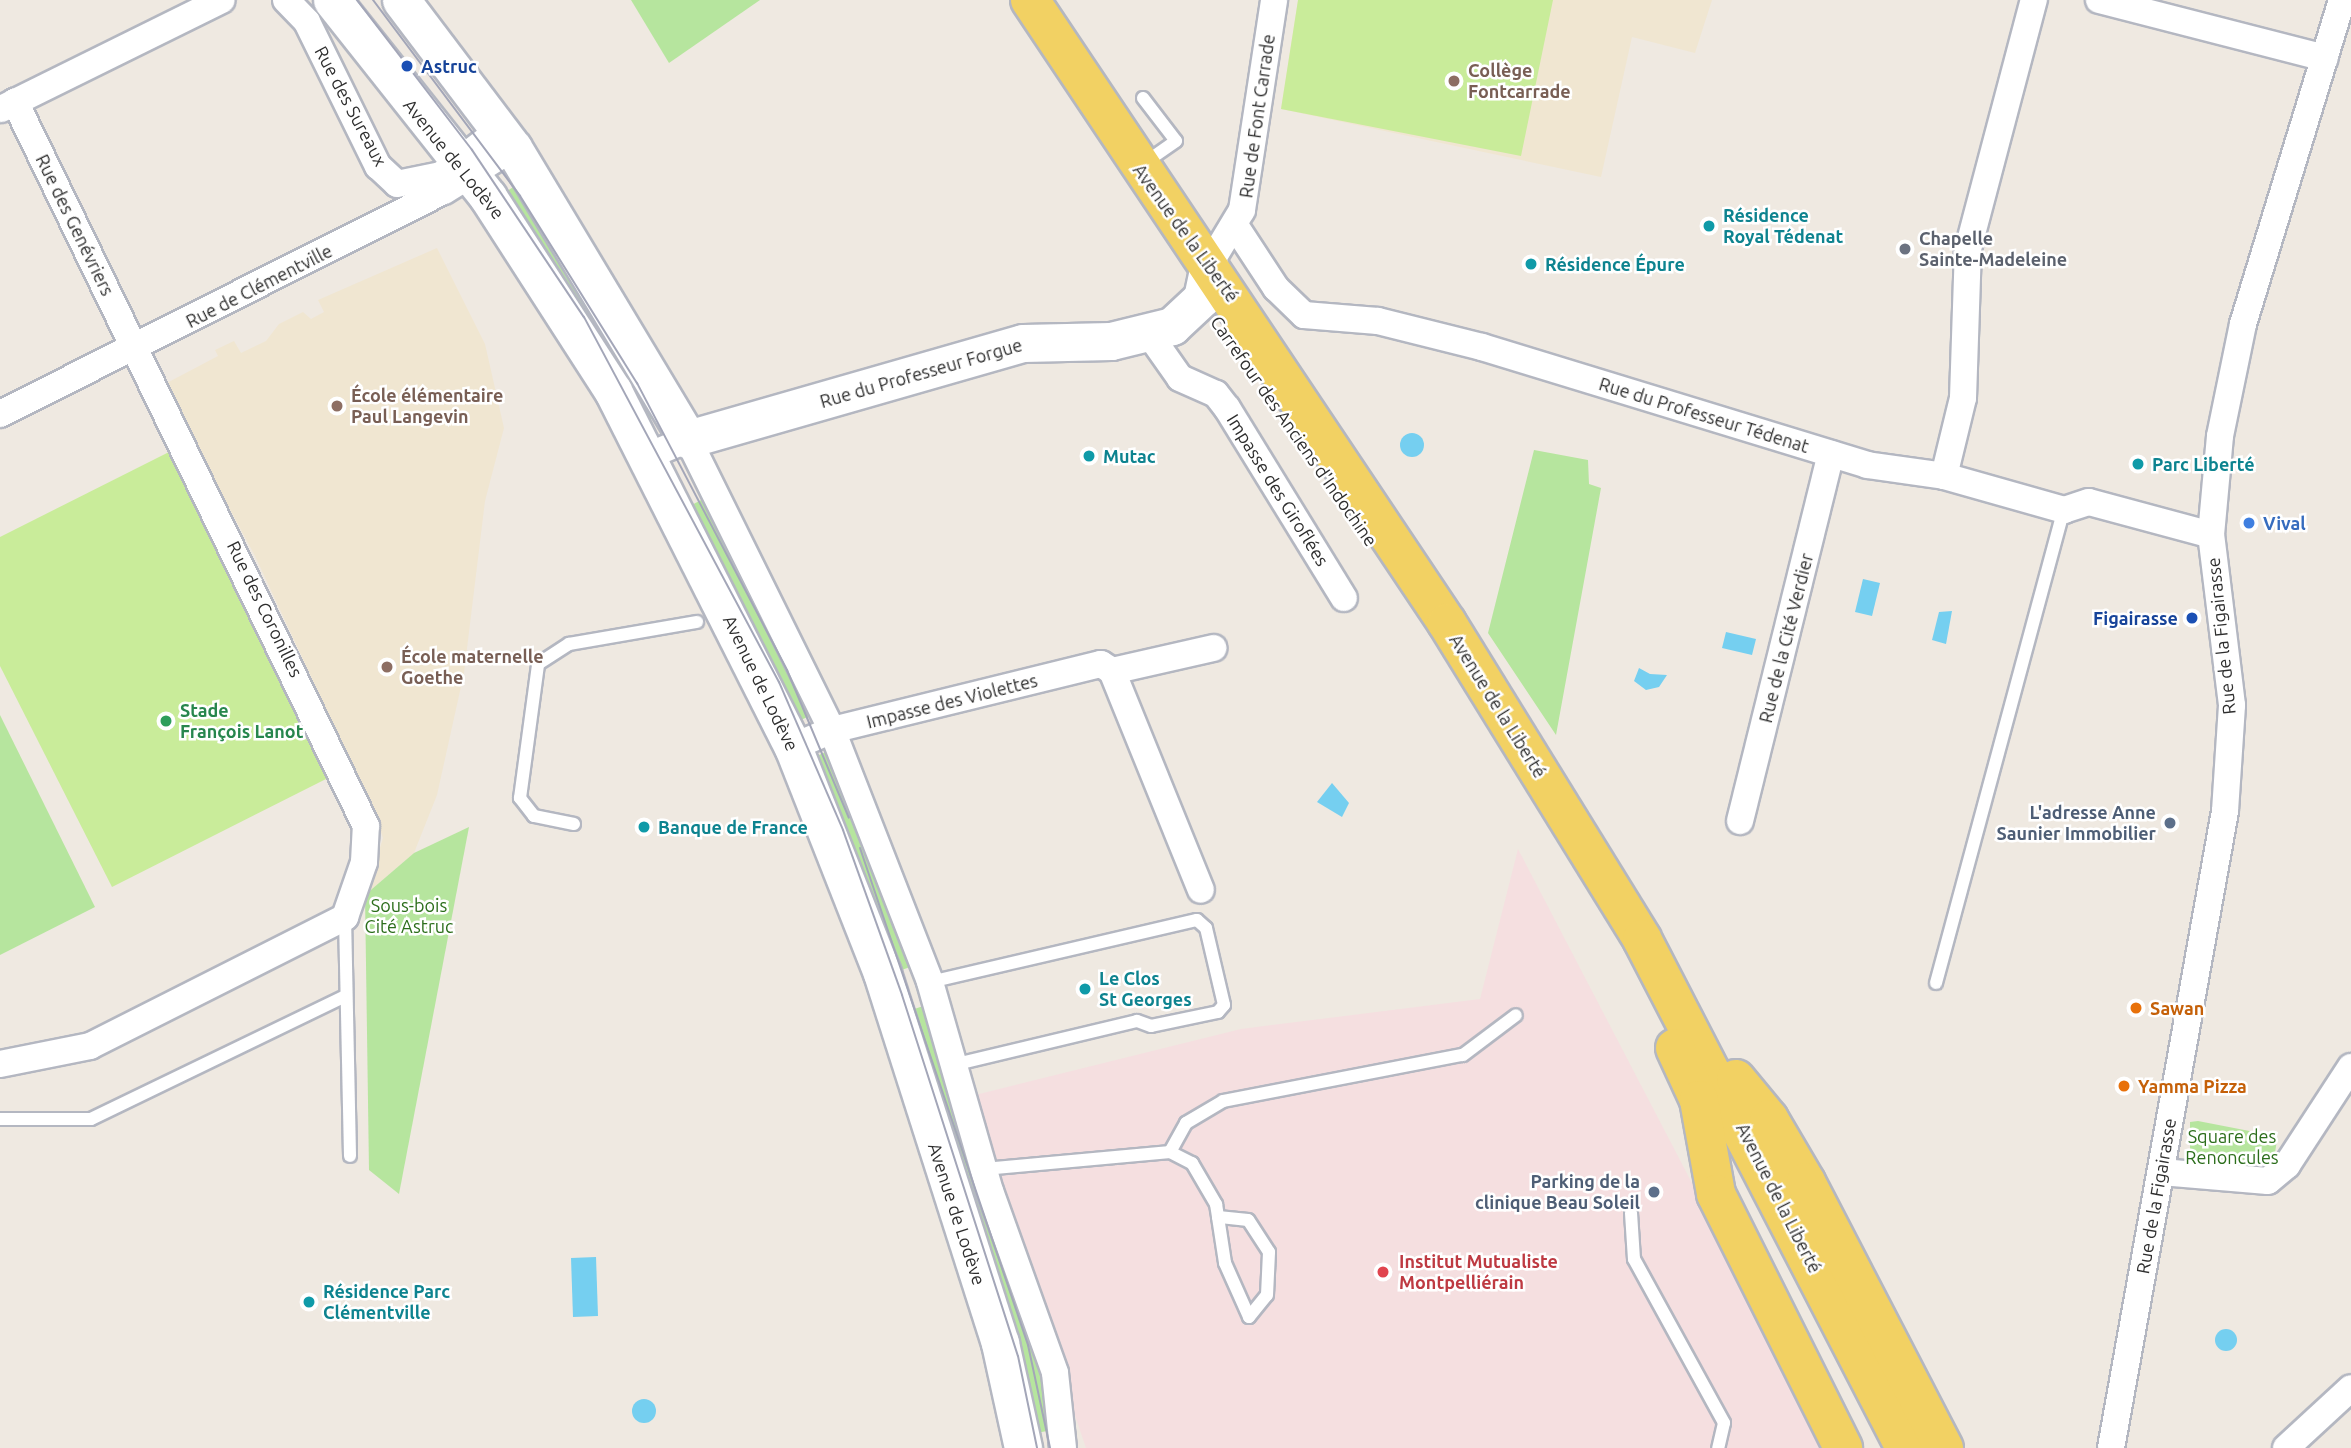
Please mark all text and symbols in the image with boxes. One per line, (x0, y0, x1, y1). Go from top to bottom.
street label: Rue de Font Carrade (1235, 33, 1279, 199)
street label: Rue des Sureaux (310, 42, 392, 170)
place label: Astruc (421, 55, 477, 77)
marker: Astruc (399, 58, 415, 74)
place label: Collège Fontcarrade (1468, 60, 1571, 102)
marker: Collège Fontcarrade (1446, 73, 1462, 89)
street label: Avenue de Lodève (399, 95, 509, 223)
street label: Rue des Genévriers (31, 151, 119, 299)
street label: Avenue de la Liberté (1129, 160, 1243, 306)
place label: Résidence Royal Tédenat (1723, 205, 1843, 248)
marker: Résidence Royal Tédenat (1701, 218, 1717, 234)
place label: Chapelle Sainte-Madeleine (1919, 228, 2067, 270)
street label: Rue de Clémentville (182, 240, 336, 332)
marker: Chapelle Sainte-Madeleine (1897, 241, 1913, 257)
place label: Résidence Épure (1545, 253, 1685, 275)
marker: Résidence Épure (1523, 256, 1539, 272)
street label: Carrefour des Anciens d'Indochine (1206, 312, 1382, 550)
street label: Rue du Professeur Forgue (817, 334, 1025, 412)
street label: Rue du Professeur Tédenat (1596, 373, 1812, 457)
place label: École élémentaire Paul Langevin (351, 385, 503, 428)
marker: École élémentaire Paul Langevin (329, 398, 345, 414)
street label: Impasse des Giroflées (1222, 410, 1334, 570)
place label: Mutac (1103, 445, 1156, 467)
marker: Mutac (1081, 448, 1097, 464)
place label: Parc Liberté (2152, 453, 2255, 475)
marker: Parc Liberté (2130, 456, 2146, 472)
place label: Vival (2263, 512, 2306, 534)
marker: Vival (2241, 515, 2257, 531)
street label: Rue des Coronilles (223, 537, 307, 681)
street label: Rue de la Cité Verdier (1754, 551, 1818, 725)
street label: Rue de la Figairasse (2202, 556, 2240, 716)
place label: Figairasse (2093, 607, 2178, 629)
marker: Figairasse (2184, 610, 2200, 626)
street label: Avenue de Lodève (719, 612, 803, 754)
street label: Avenue de la Liberté (1445, 630, 1551, 782)
place label: École maternelle Goethe (401, 646, 544, 688)
marker: École maternelle Goethe (379, 659, 395, 675)
street label: Impasse des Violettes (864, 669, 1040, 733)
place label: Stade François Lanot (180, 700, 303, 742)
marker: Stade François Lanot (158, 713, 174, 729)
place label: L'adresse Anne Saunier Immobilier (1996, 802, 2156, 844)
marker: L'adresse Anne Saunier Immobilier (2162, 815, 2178, 831)
place label: Banque de France (658, 816, 808, 838)
marker: Banque de France (636, 819, 652, 835)
park label: Sous-bois Cité Astruc (365, 895, 453, 937)
place label: Le Clos St Georges (1099, 968, 1192, 1010)
marker: Le Clos St Georges (1077, 981, 1093, 997)
place label: Sawan (2150, 997, 2204, 1019)
marker: Sawan (2128, 1000, 2144, 1016)
place label: Yamma Pizza (2138, 1075, 2247, 1097)
marker: Yamma Pizza (2116, 1078, 2132, 1094)
street label: Rue de la Figairasse (2132, 1116, 2180, 1276)
street label: Avenue de la Liberté (1732, 1119, 1826, 1277)
park label: Square des Renoncules (2185, 1126, 2279, 1168)
street label: Avenue de Lodève (924, 1140, 990, 1288)
place label: Parking de la clinique Beau Soleil (1475, 1171, 1640, 1214)
marker: Parking de la clinique Beau Soleil (1646, 1184, 1662, 1200)
place label: Institut Mutualiste Montpelliérain (1399, 1251, 1558, 1294)
marker: Institut Mutualiste Montpelliérain (1373, 1262, 1393, 1282)
place label: Résidence Parc Clémentville (323, 1281, 450, 1324)
marker: Résidence Parc Clémentville (301, 1294, 317, 1310)

